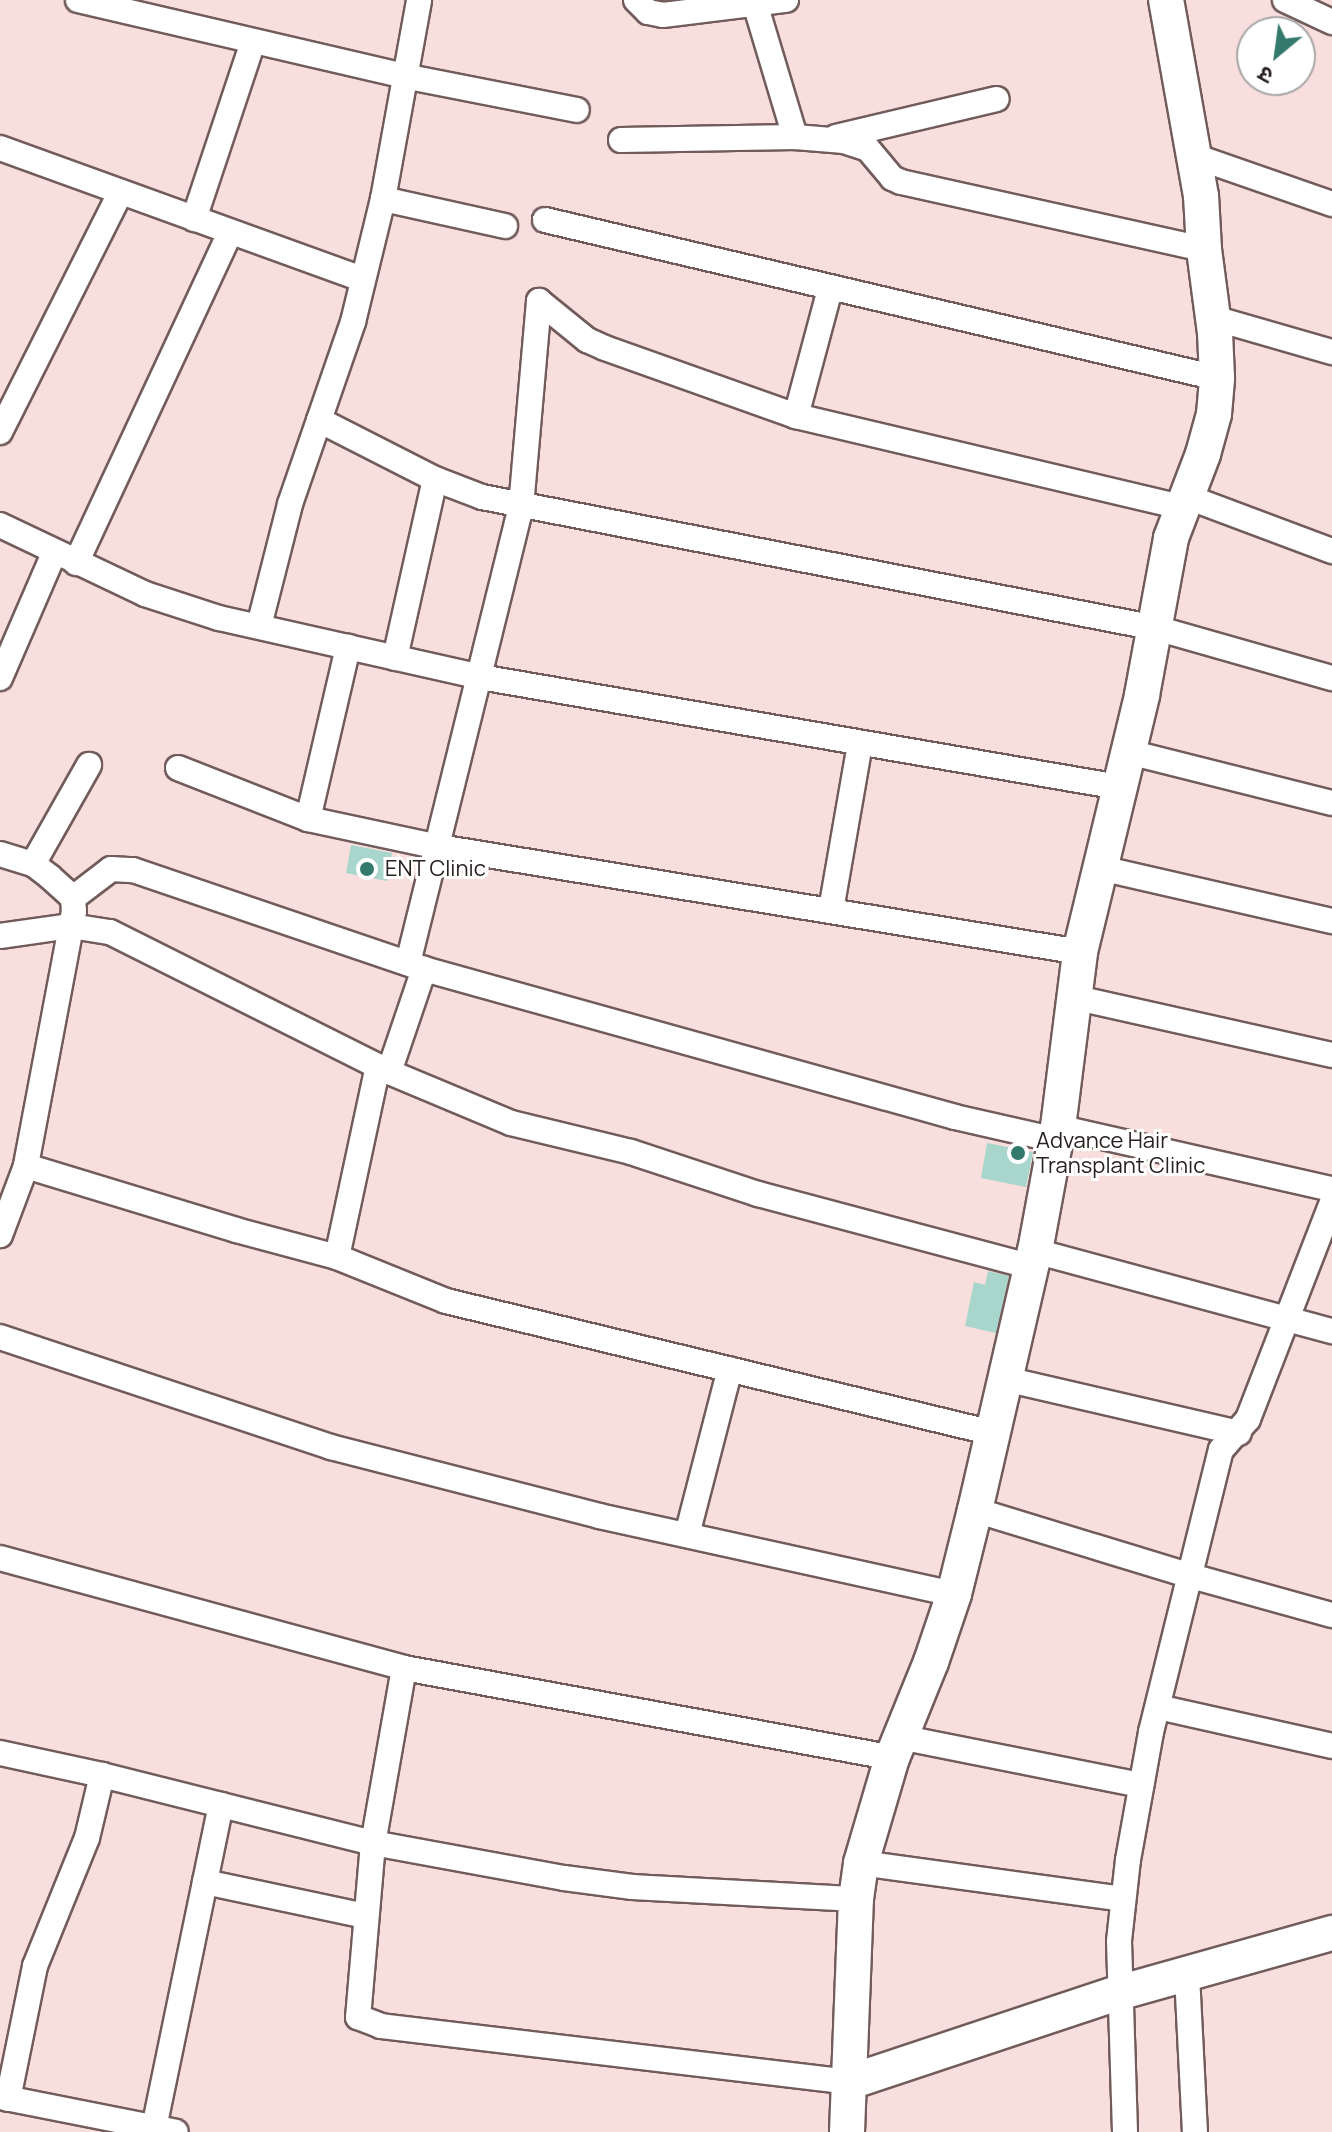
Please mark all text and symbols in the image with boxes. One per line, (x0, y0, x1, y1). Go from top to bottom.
north arrow (1236, 16, 1316, 96)
text: उ (1252, 59, 1278, 91)
place label: ENT Clinic (385, 856, 487, 882)
marker: ENT Clinic (356, 858, 378, 880)
place label: Advance Hair Transplant Clinic (1036, 1127, 1205, 1178)
marker: Advance Hair Transplant Clinic (1007, 1142, 1029, 1164)

